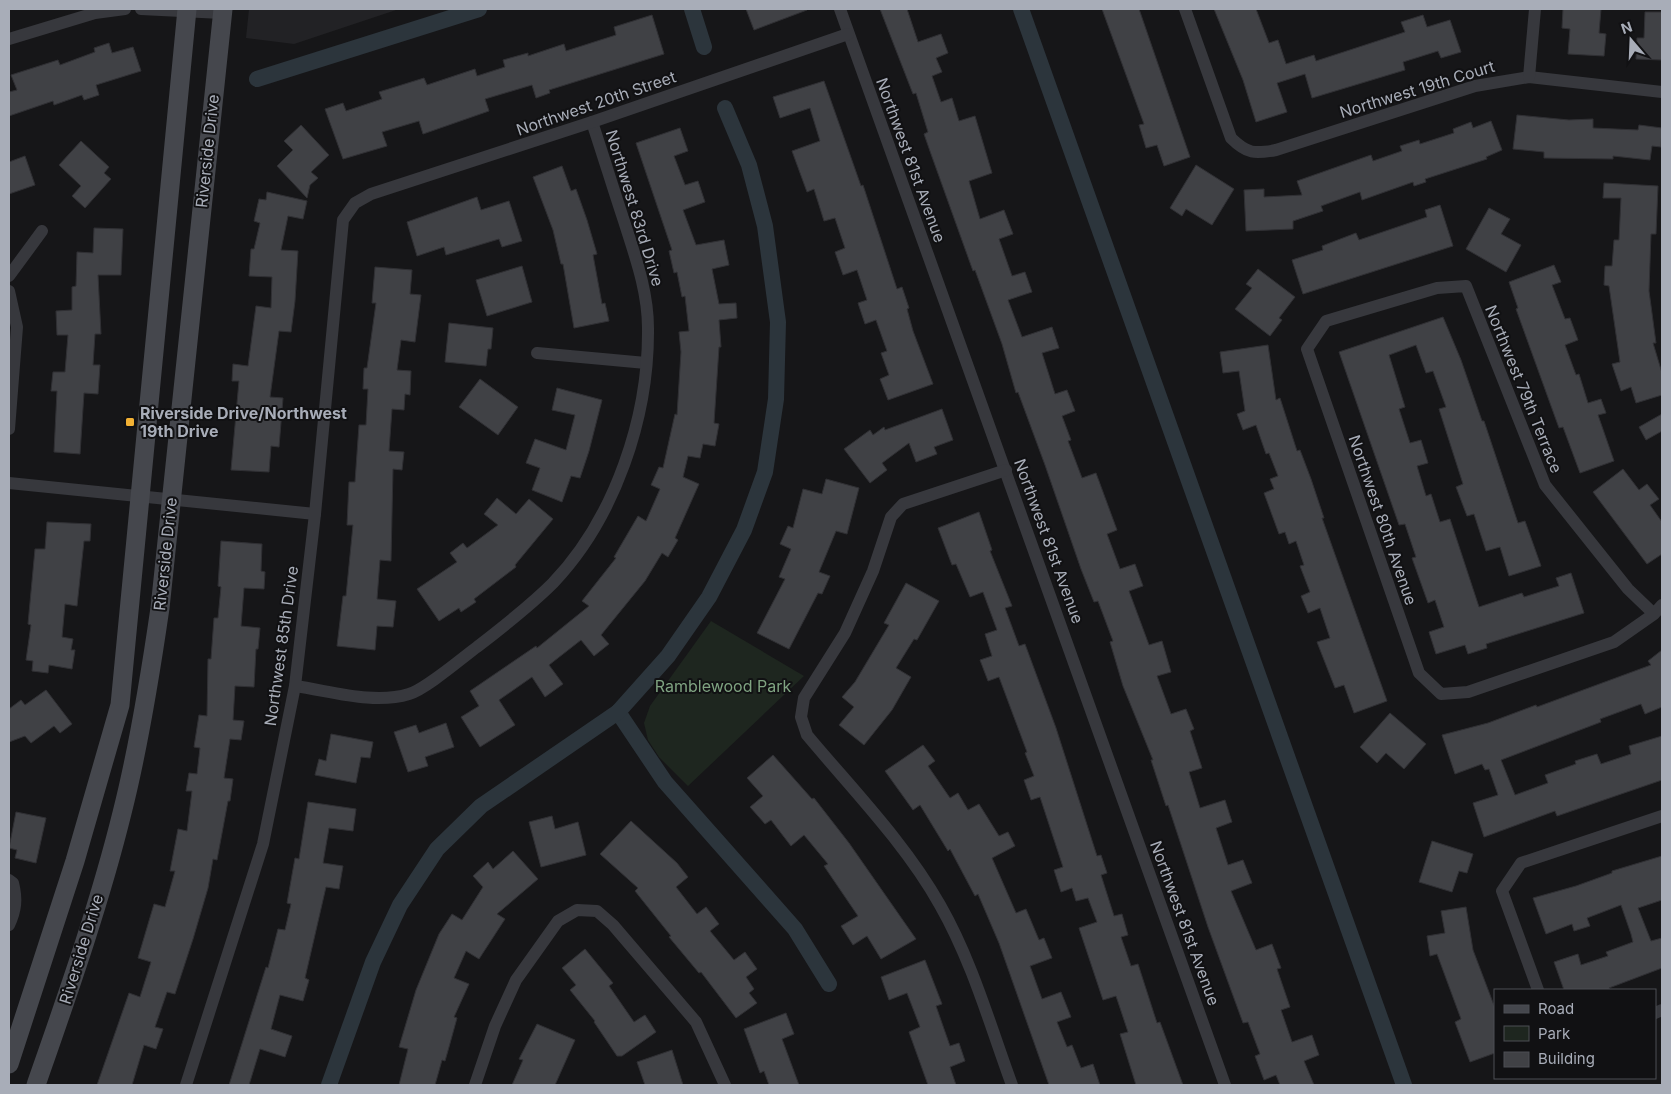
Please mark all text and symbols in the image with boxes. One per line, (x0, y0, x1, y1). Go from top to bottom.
north arrow (1606, 15, 1656, 65)
text: N (1619, 17, 1634, 37)
street label: Northwest 19th Court (1337, 56, 1497, 122)
street label: Northwest 20th Street (514, 66, 678, 140)
street label: Northwest 81st Avenue (872, 75, 950, 245)
street label: Riverside Drive (191, 93, 223, 209)
street label: Northwest 83rd Drive (602, 127, 668, 289)
street label: Northwest 79th Terrace (1481, 302, 1567, 476)
place label: Riverside Drive/Northwest 19th Drive (140, 403, 347, 441)
marker: Riverside Drive/Northwest 19th Drive (124, 416, 136, 428)
street label: Northwest 80th Avenue (1344, 432, 1422, 608)
street label: Northwest 81st Avenue (1010, 456, 1088, 626)
street label: Riverside Drive (149, 496, 181, 612)
street label: Northwest 85th Drive (260, 565, 302, 727)
park label: Ramblewood Park (655, 676, 791, 696)
street label: Northwest 81st Avenue (1146, 838, 1224, 1008)
street label: Riverside Drive (55, 892, 107, 1006)
legend (1494, 989, 1656, 1079)
text: Road (1538, 999, 1574, 1018)
text: Park (1538, 1024, 1571, 1043)
text: Building (1538, 1049, 1595, 1068)

